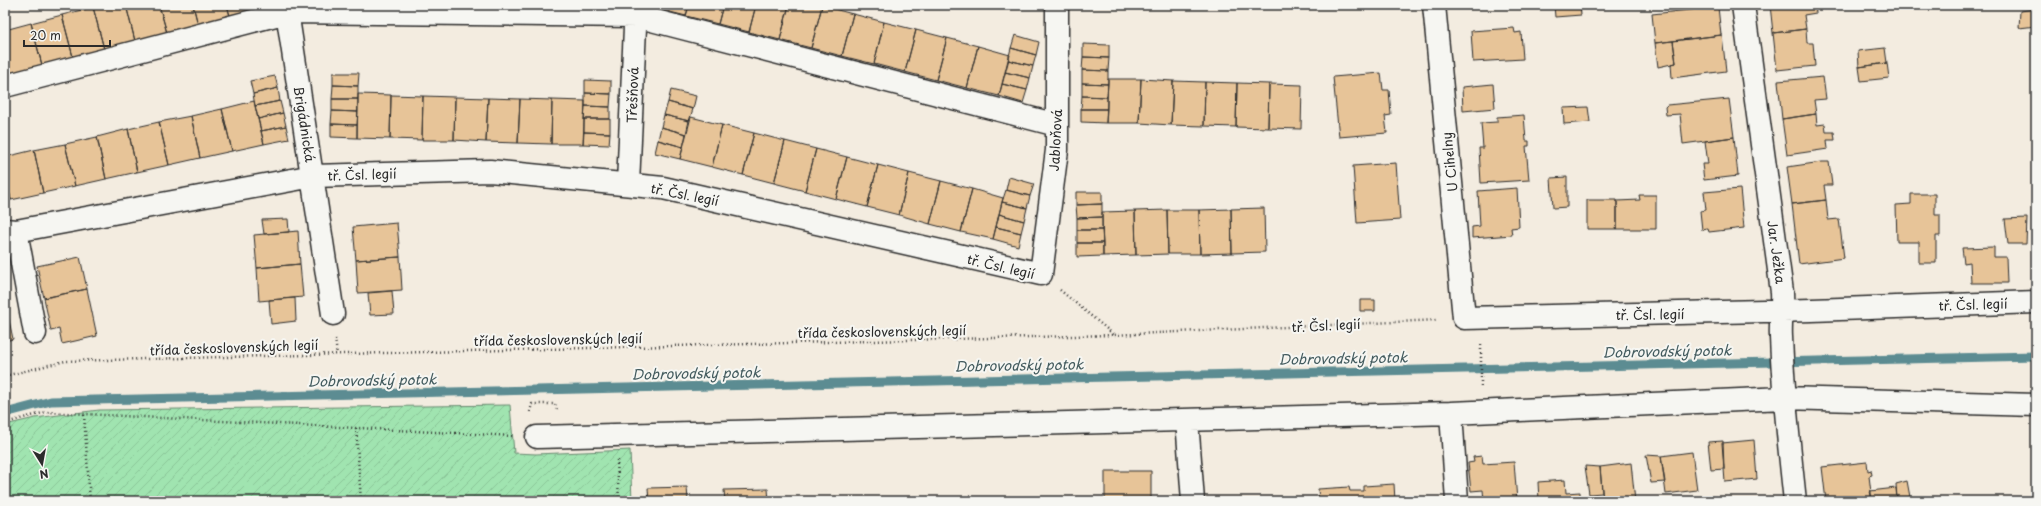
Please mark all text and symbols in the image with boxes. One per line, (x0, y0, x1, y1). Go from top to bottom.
scale bar (24, 22, 110, 48)
text: 20 m (30, 26, 61, 44)
street label: Třešňová (622, 67, 642, 123)
street label: Brigádnická (290, 85, 321, 164)
street label: Jabloňová (1044, 108, 1066, 172)
street label: U Cihelny (1436, 131, 1462, 193)
street label: tř. Čsl. legií (327, 163, 397, 185)
street label: tř. Čsl. legií (649, 178, 721, 210)
street label: Jar. Ježka (1763, 219, 1791, 286)
street label: tř. Čsl. legií (965, 249, 1037, 283)
street label: tř. Čsl. legií (1938, 293, 2008, 315)
street label: tř. Čsl. legií (1615, 304, 1685, 324)
street label: tř. Čsl. legií (1291, 314, 1361, 336)
street label: třída československých legií (798, 320, 966, 342)
street label: třída československých legií (474, 328, 642, 350)
street label: třída československých legií (149, 335, 319, 359)
water label: Dobrovodský potok (1602, 339, 1732, 363)
water label: Dobrovodský potok (1278, 346, 1408, 370)
water label: Dobrovodský potok (954, 353, 1084, 377)
water label: Dobrovodský potok (631, 361, 761, 385)
water label: Dobrovodský potok (307, 368, 437, 392)
north arrow (22, 444, 62, 484)
text: N (38, 465, 50, 484)

